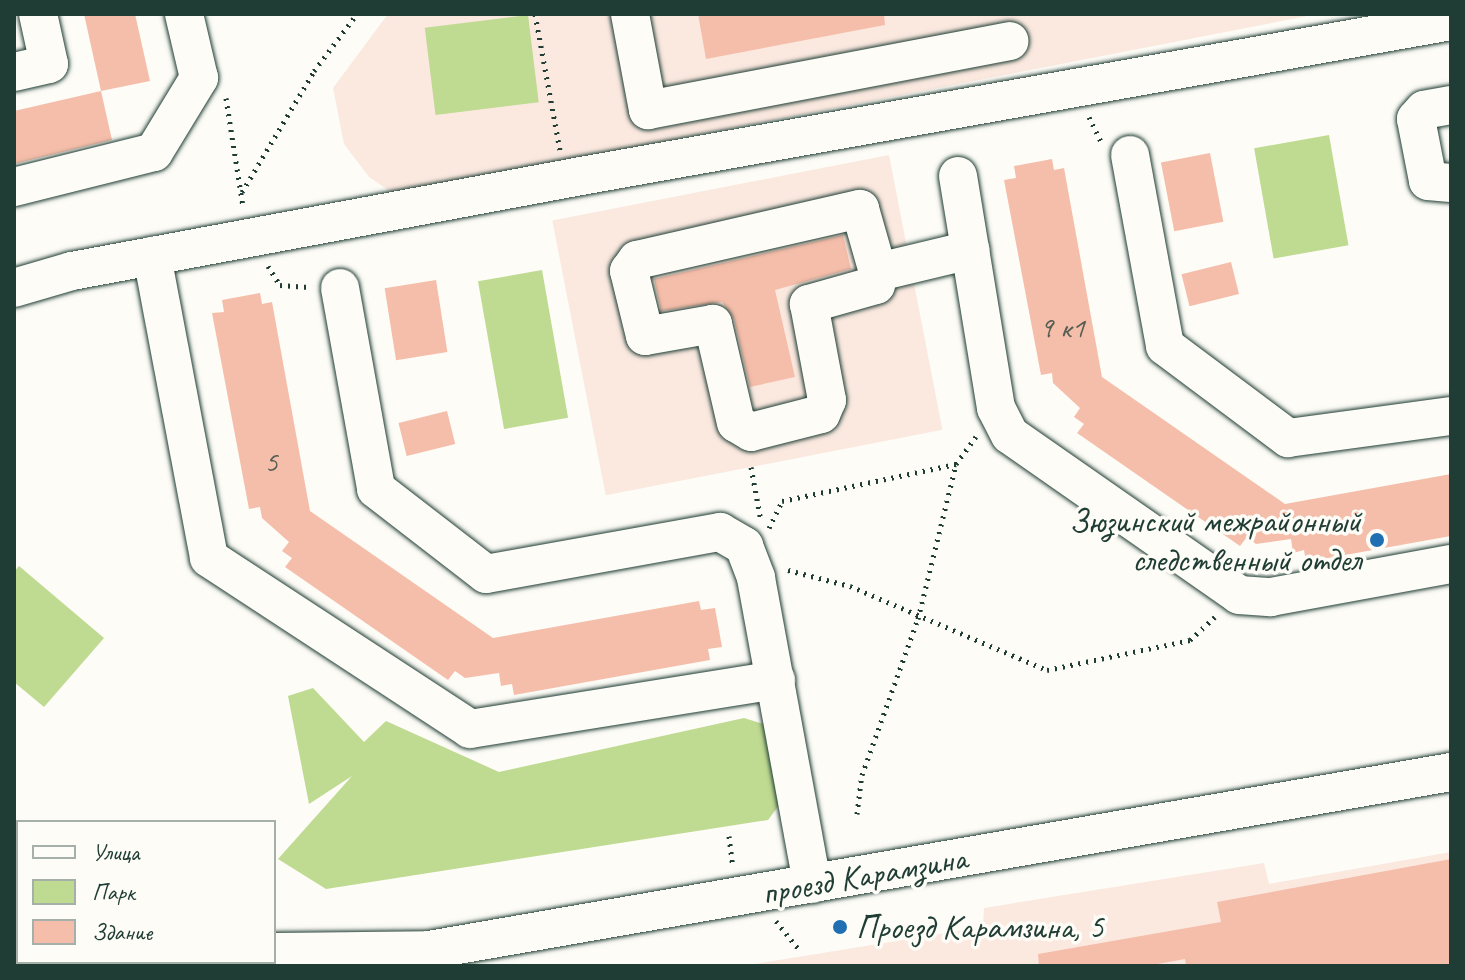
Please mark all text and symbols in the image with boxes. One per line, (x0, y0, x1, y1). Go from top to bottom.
house number: 9 к1 (1039, 309, 1085, 345)
house number: 5 (264, 443, 278, 479)
place label: Зюзинский межрайонный следственный отдел (1069, 500, 1361, 580)
marker: Зюзинский межрайонный следственный отдел (1368, 531, 1386, 549)
legend (16, 820, 276, 964)
text: Улица (92, 837, 140, 867)
street label: проезд Карамзина (759, 837, 969, 913)
text: Парк (92, 877, 135, 907)
place label: Проезд Карамзина, 5 (856, 907, 1100, 947)
text: Здание (92, 917, 152, 947)
marker: Проезд Карамзина, 5 (831, 918, 849, 936)

